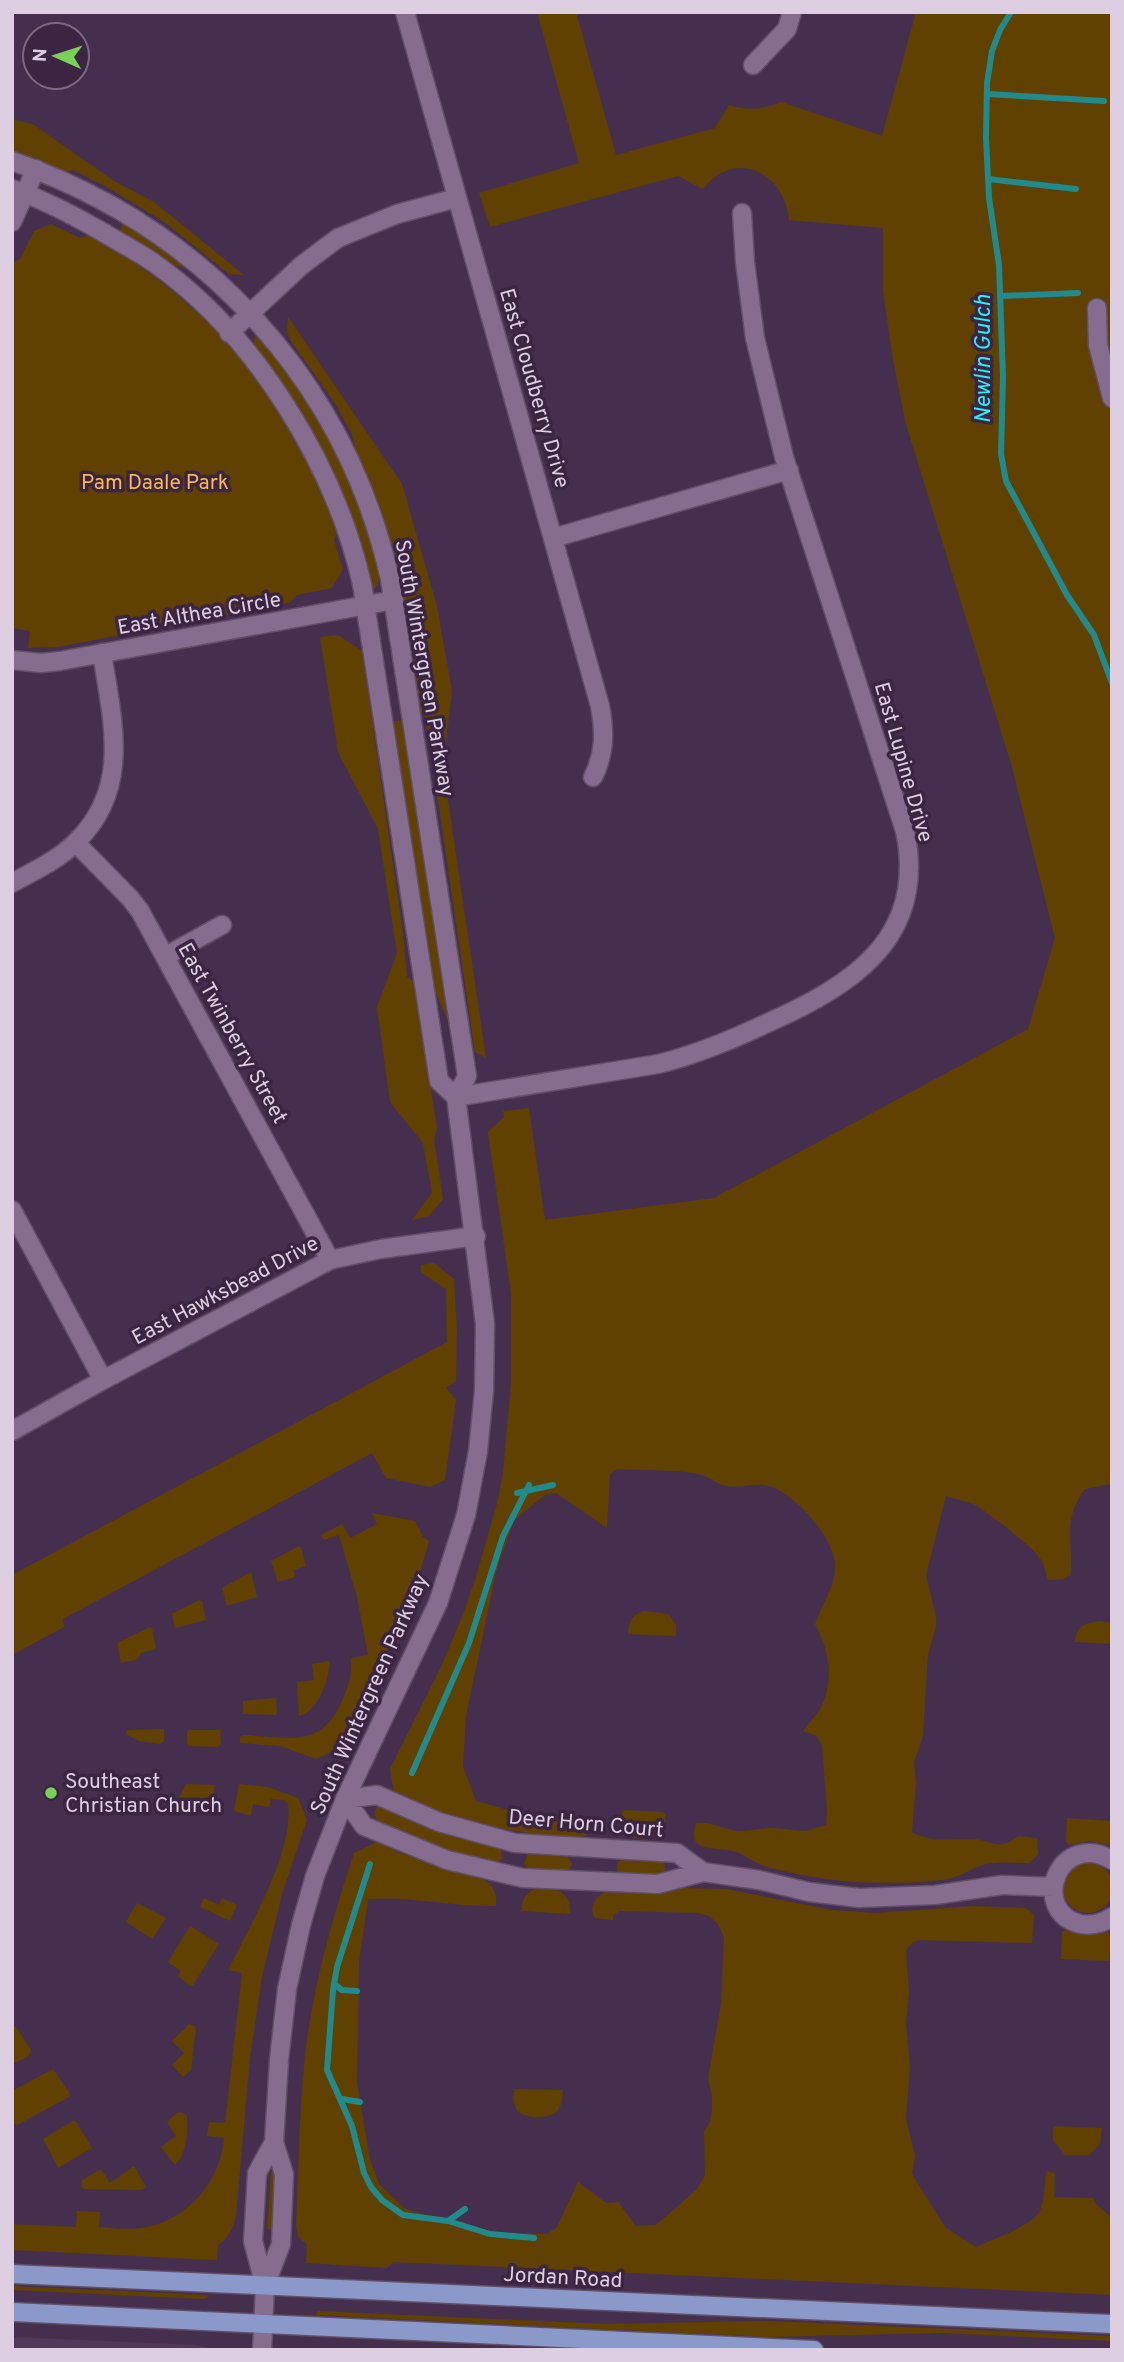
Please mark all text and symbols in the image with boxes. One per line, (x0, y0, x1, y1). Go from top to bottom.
north arrow (21, 21, 91, 91)
text: N (29, 48, 53, 63)
street label: East Cloudberry Drive (492, 286, 575, 491)
water label: Newlin Gulch (970, 294, 999, 424)
park label: Pam Daale Park (81, 470, 229, 497)
street label: South Wintergreen Parkway (388, 538, 459, 799)
street label: East Althea Circle (115, 587, 283, 642)
street label: East Lupine Drive (867, 679, 938, 845)
street label: East Twinberry Street (171, 939, 293, 1129)
street label: East Hawksbead Drive (128, 1231, 324, 1352)
street label: South Wintergreen Parkway (305, 1570, 436, 1819)
place label: Southeast Christian Church (65, 1769, 222, 1820)
marker: Southeast Christian Church (43, 1785, 59, 1801)
street label: Deer Horn Court (507, 1804, 664, 1845)
street label: Jordan Road (503, 2262, 623, 2295)

